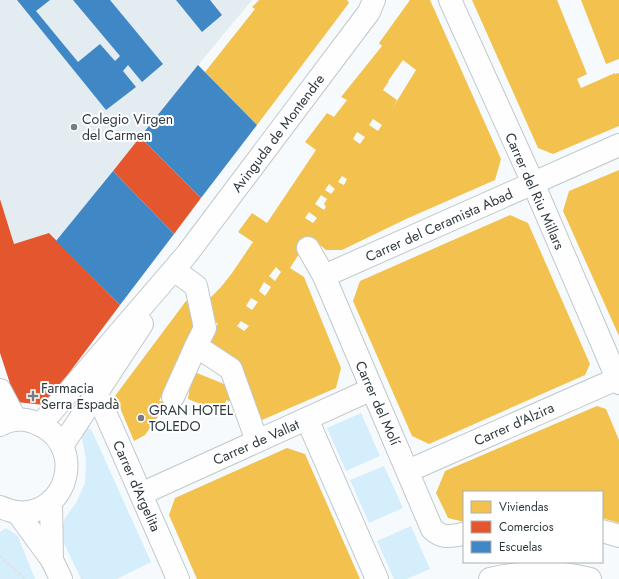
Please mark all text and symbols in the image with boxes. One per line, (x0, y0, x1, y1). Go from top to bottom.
street label: Avinguda de Montendre (227, 70, 329, 196)
place label: Colegio Virgen del Carmen (82, 109, 173, 145)
marker: Colegio Virgen del Carmen (69, 122, 79, 132)
street label: Carrer del Riu Millars (500, 129, 570, 253)
street label: Carrer del Ceramista Abad (362, 183, 516, 267)
street label: Carrer del Molí (350, 358, 406, 450)
place label: Farmacia Serra Espadà (41, 378, 119, 414)
marker: Farmacia Serra Espadà (28, 391, 38, 401)
street label: Carrer d'Alzira (471, 397, 557, 451)
place label: GRAN HOTEL TOLEDO (149, 400, 234, 436)
marker: GRAN HOTEL TOLEDO (136, 413, 146, 423)
street label: Carrer de Vallat (210, 414, 303, 470)
street label: Carrer d'Argelita (108, 437, 166, 535)
legend (463, 491, 603, 563)
text: Viviendas (499, 498, 549, 516)
text: Comercios (499, 518, 554, 536)
text: Escuelas (499, 538, 542, 556)

